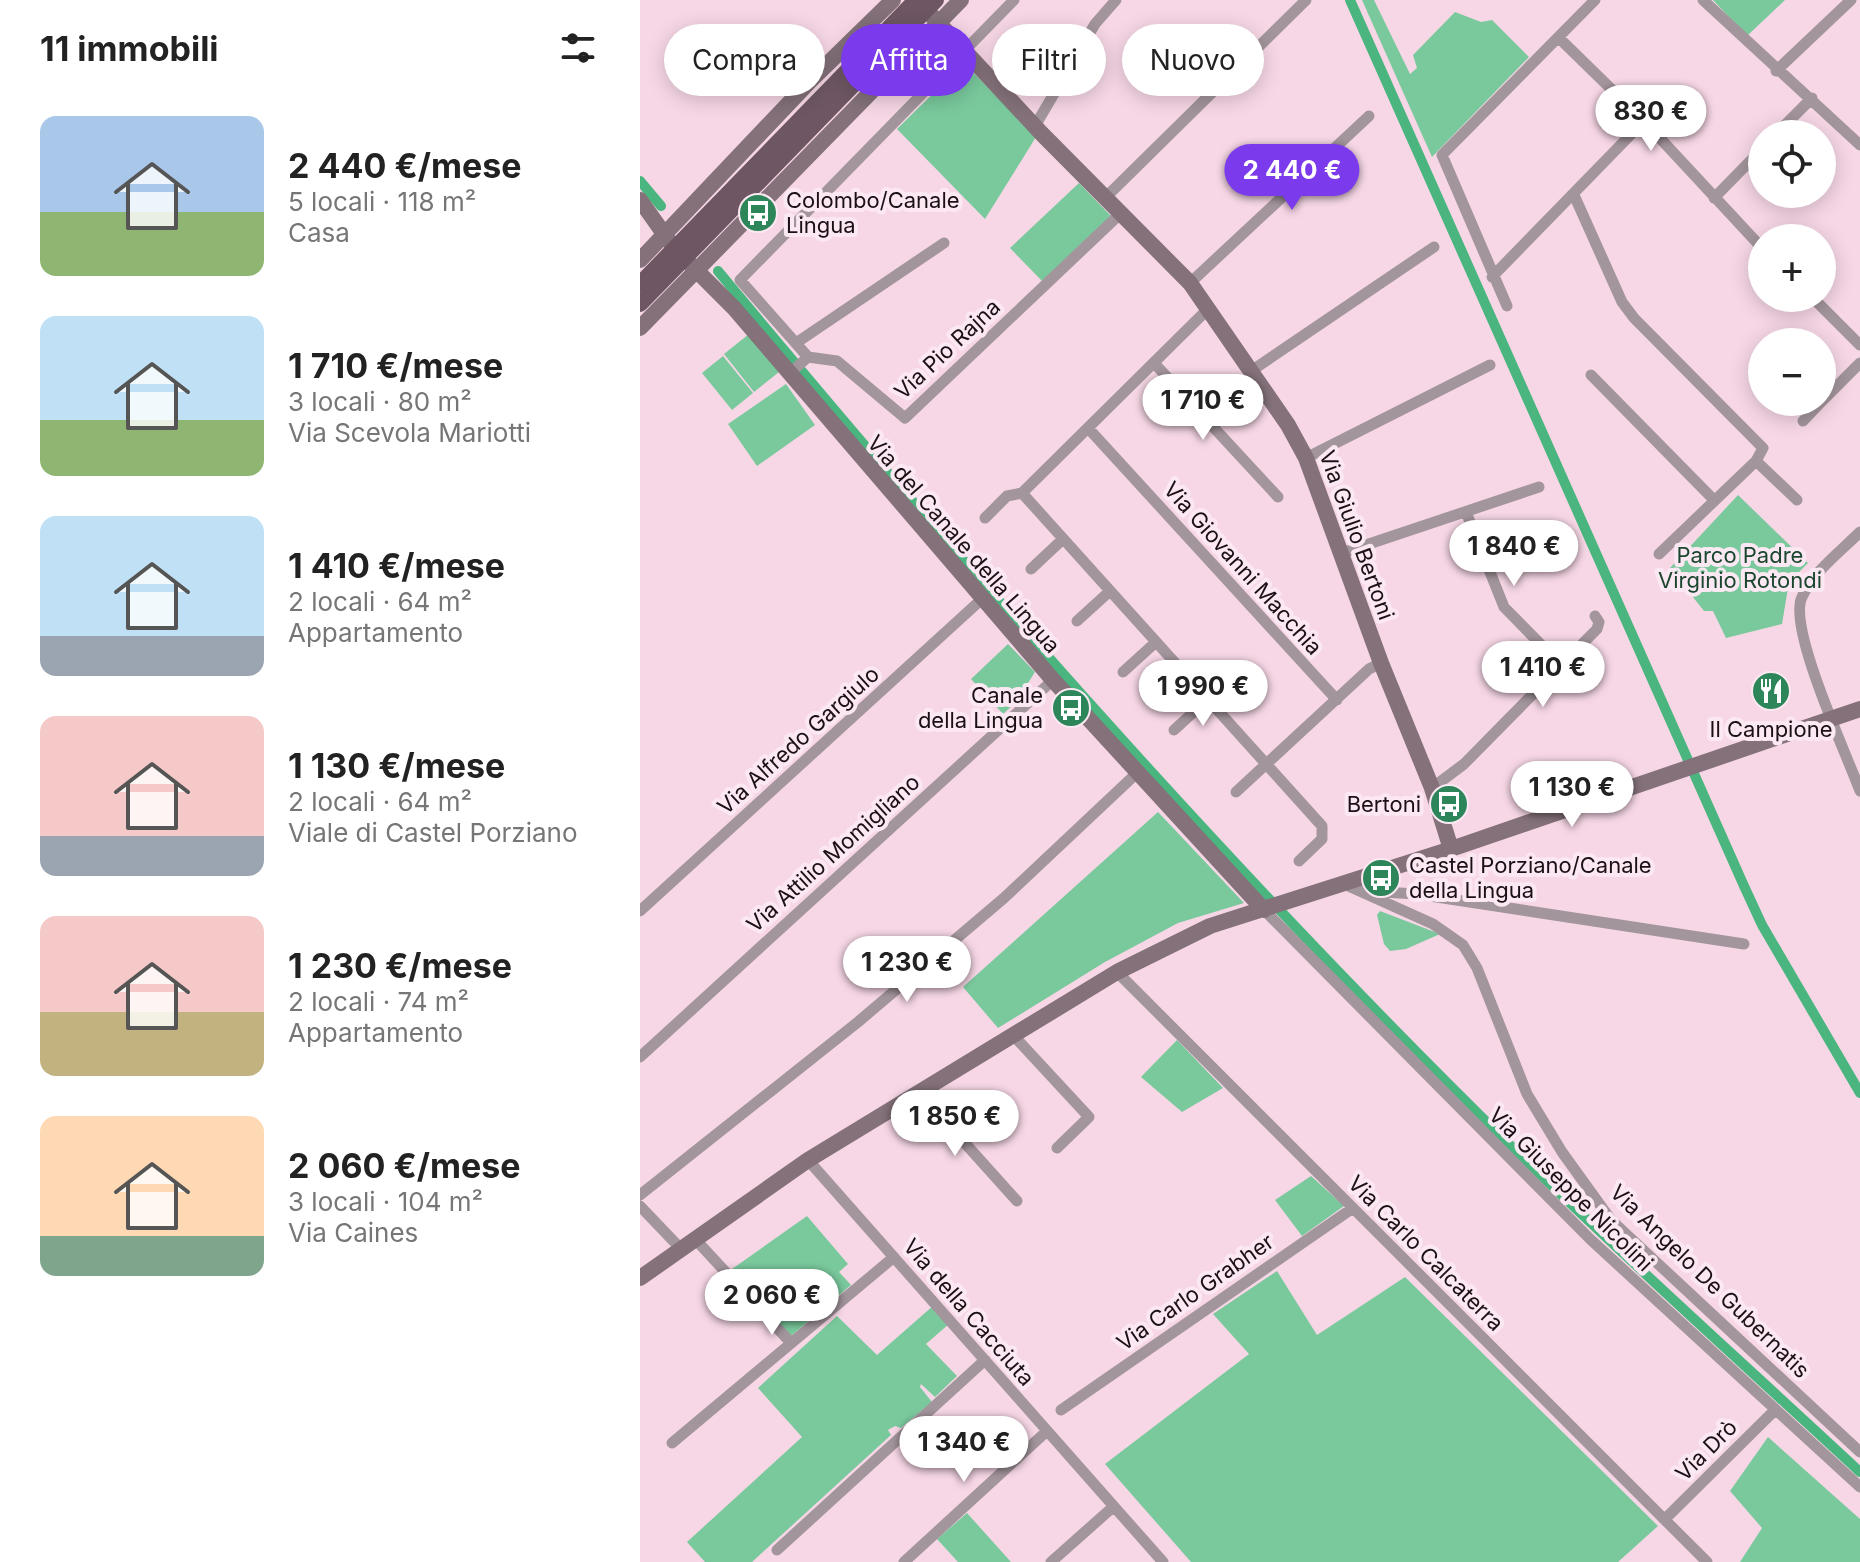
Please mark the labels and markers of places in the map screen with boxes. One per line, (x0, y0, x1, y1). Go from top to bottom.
pin: 830 € (1595, 85, 1707, 153)
pin: 2 440 € (1218, 144, 1366, 212)
place label: Colombo/Canale Lingua (786, 187, 960, 238)
bus stop icon: Colombo/Canale Lingua (737, 192, 779, 234)
pin: 1 710 € (1129, 374, 1277, 442)
pin: 1 840 € (1440, 520, 1588, 588)
pin: 1 410 € (1469, 641, 1617, 709)
pin: 1 990 € (1129, 660, 1277, 728)
restaurant icon: Il Campione (1750, 670, 1792, 712)
place label: Canale della Lingua (918, 682, 1043, 733)
bus stop icon: Canale della Lingua (1050, 687, 1092, 729)
place label: Il Campione (1710, 716, 1832, 742)
pin: 1 130 € (1498, 761, 1646, 829)
bus stop icon: Bertoni (1428, 783, 1470, 825)
place label: Bertoni (1347, 791, 1421, 817)
place label: Castel Porziano/Canale della Lingua (1409, 852, 1652, 903)
bus stop icon: Castel Porziano/Canale della Lingua (1360, 857, 1402, 899)
pin: 1 230 € (833, 936, 981, 1004)
pin: 1 850 € (881, 1090, 1029, 1158)
pin: 2 060 € (698, 1269, 846, 1337)
pin: 1 340 € (890, 1416, 1038, 1484)

